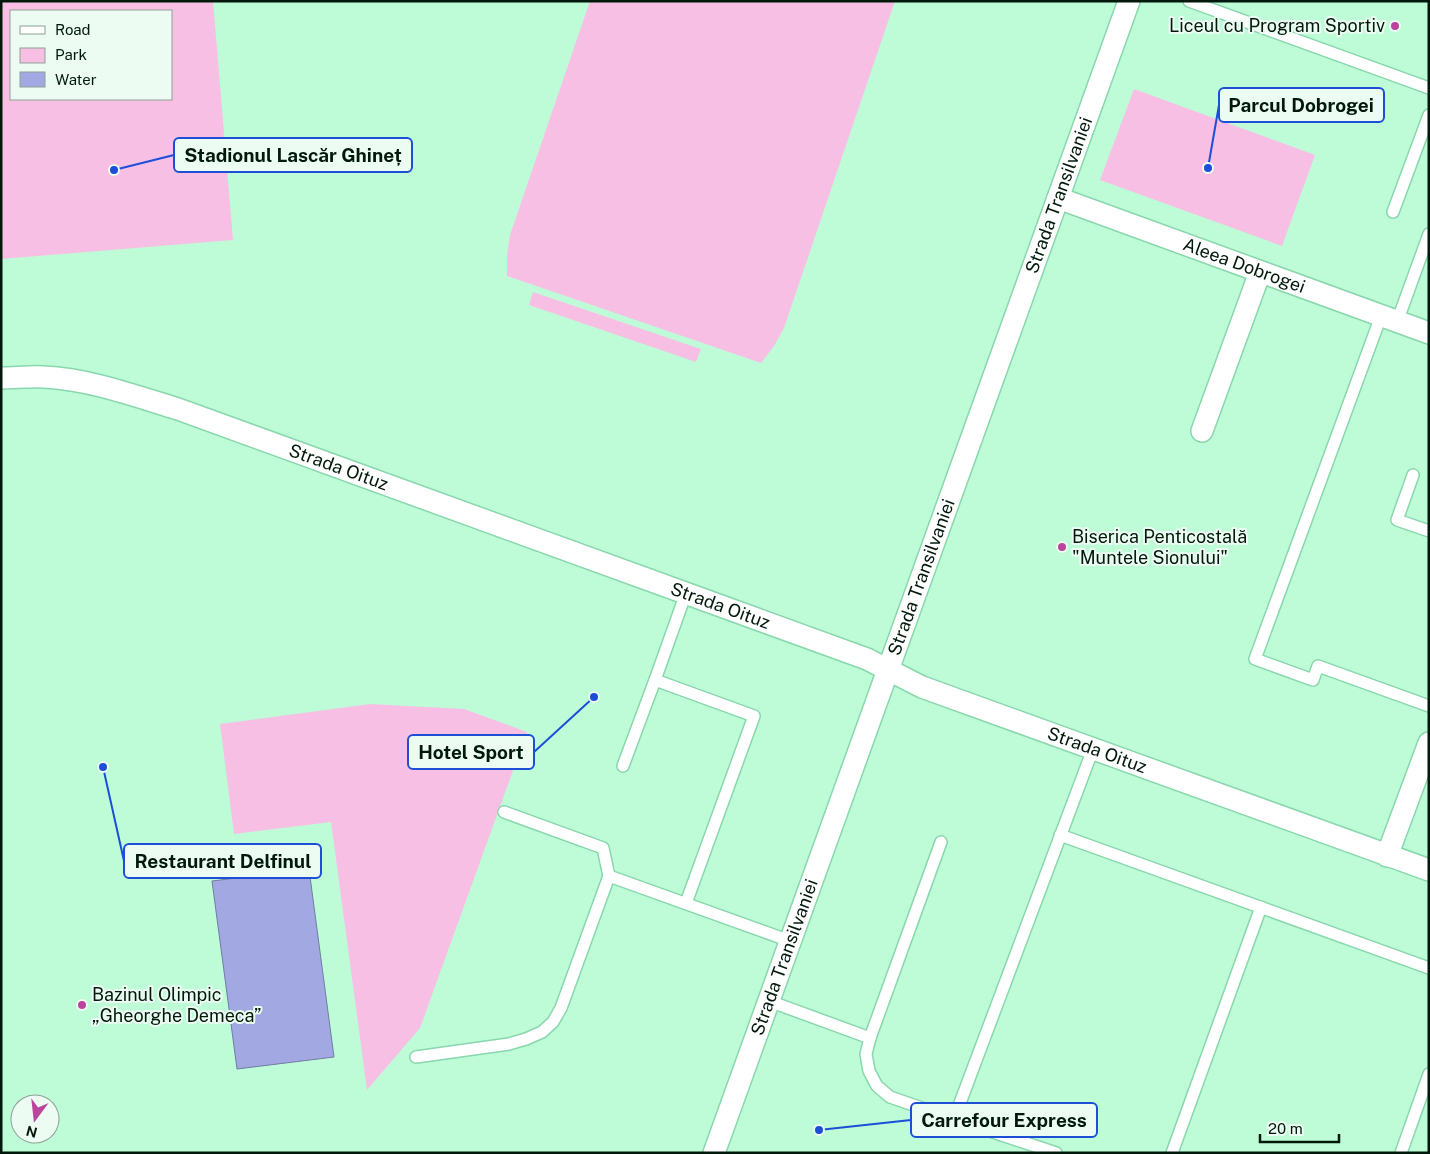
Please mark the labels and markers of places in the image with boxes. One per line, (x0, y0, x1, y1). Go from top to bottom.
place label: Liceul cu Program Sportiv (1169, 15, 1385, 36)
marker: Liceul cu Program Sportiv (1389, 20, 1401, 32)
callout: Parcul Dobrogei (1219, 88, 1384, 122)
callout: Stadionul Lascăr Ghineț (174, 138, 412, 172)
place label: Biserica Penticostală "Muntele Sionului" (1072, 526, 1247, 568)
marker: Biserica Penticostală "Muntele Sionului" (1056, 541, 1068, 553)
callout: Hotel Sport (408, 735, 534, 769)
callout: Restaurant Delfinul (124, 844, 321, 878)
place label: Bazinul Olimpic „Gheorghe Demeca” (92, 984, 261, 1026)
marker: Bazinul Olimpic „Gheorghe Demeca” (76, 999, 88, 1011)
callout: Carrefour Express (911, 1103, 1097, 1137)

